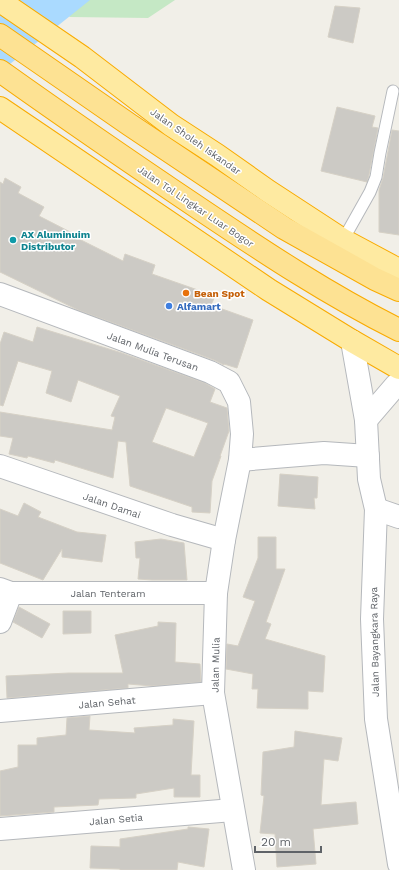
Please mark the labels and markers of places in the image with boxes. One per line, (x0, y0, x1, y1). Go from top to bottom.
place label: AX Aluminuim Distributor (21, 229, 90, 252)
marker: AX Aluminuim Distributor (8, 235, 18, 245)
marker: Bean Spot (181, 288, 191, 298)
place label: Bean Spot (194, 288, 245, 299)
marker: Alfamart (164, 301, 174, 311)
place label: Alfamart (177, 301, 221, 312)

